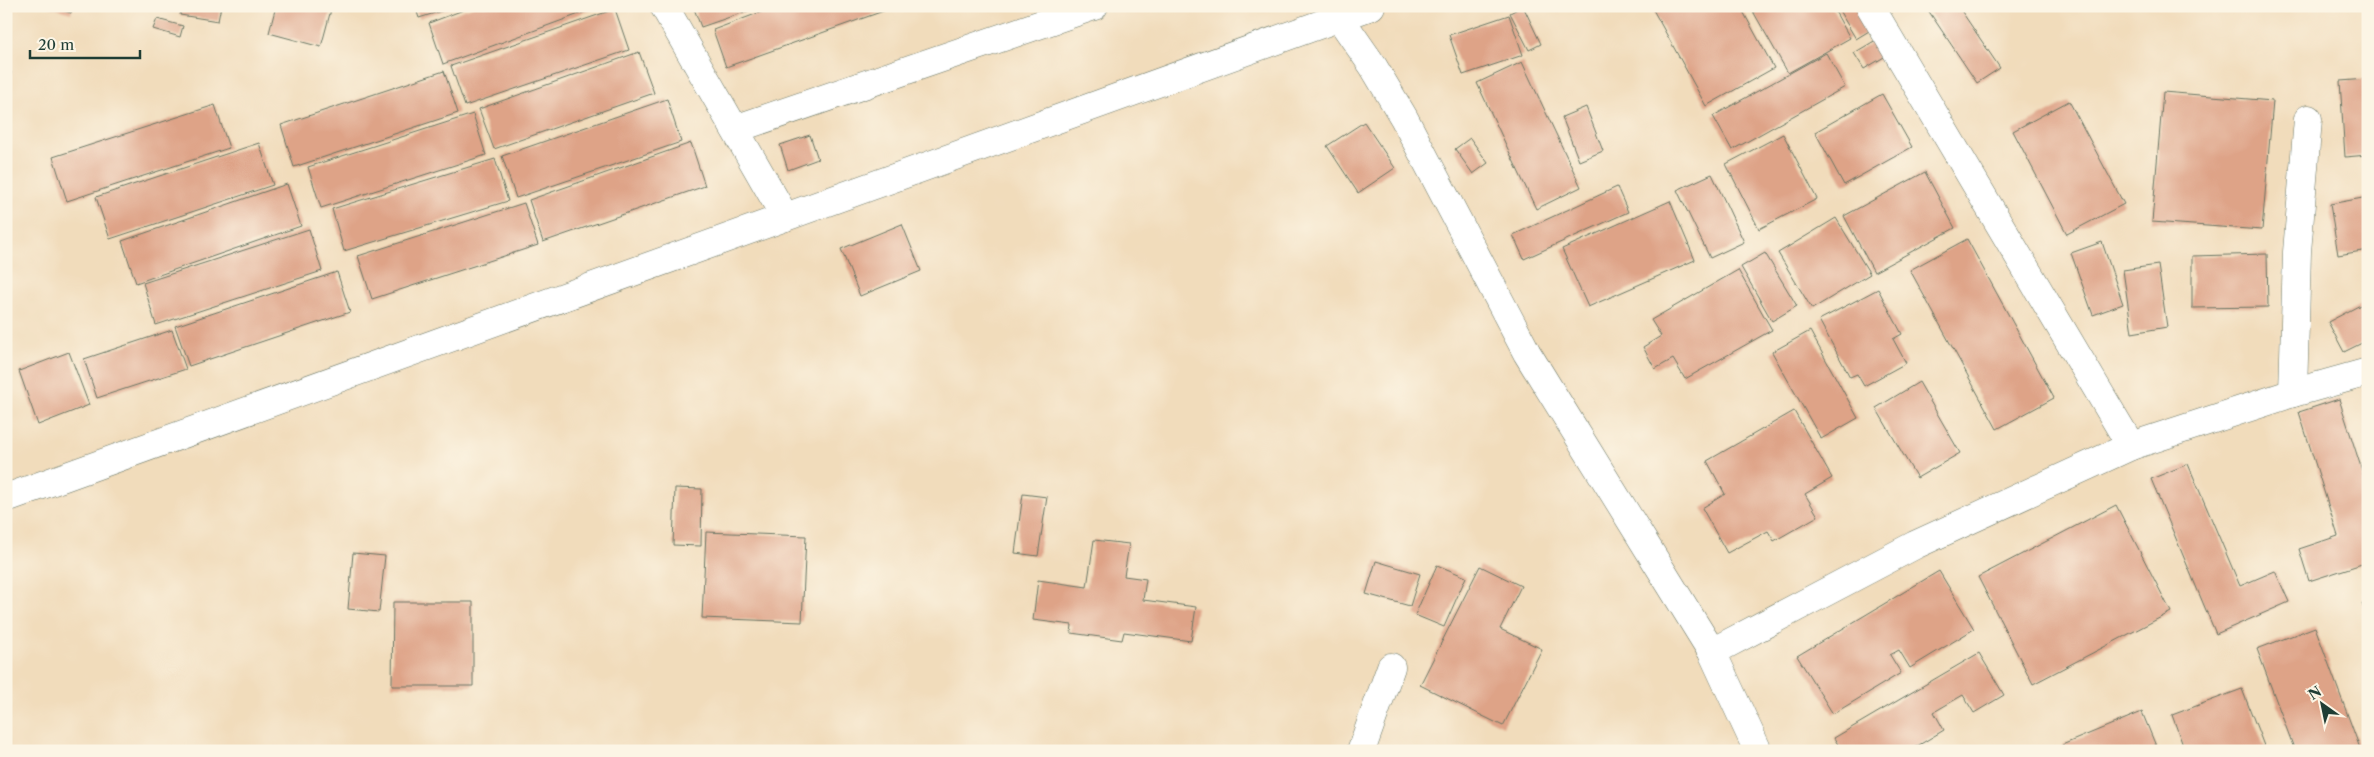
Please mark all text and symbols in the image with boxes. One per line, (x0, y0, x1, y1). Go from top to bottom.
scale bar (30, 28, 140, 60)
text: 20 m (38, 35, 74, 54)
north arrow (2296, 680, 2346, 730)
text: N (2305, 682, 2325, 704)

